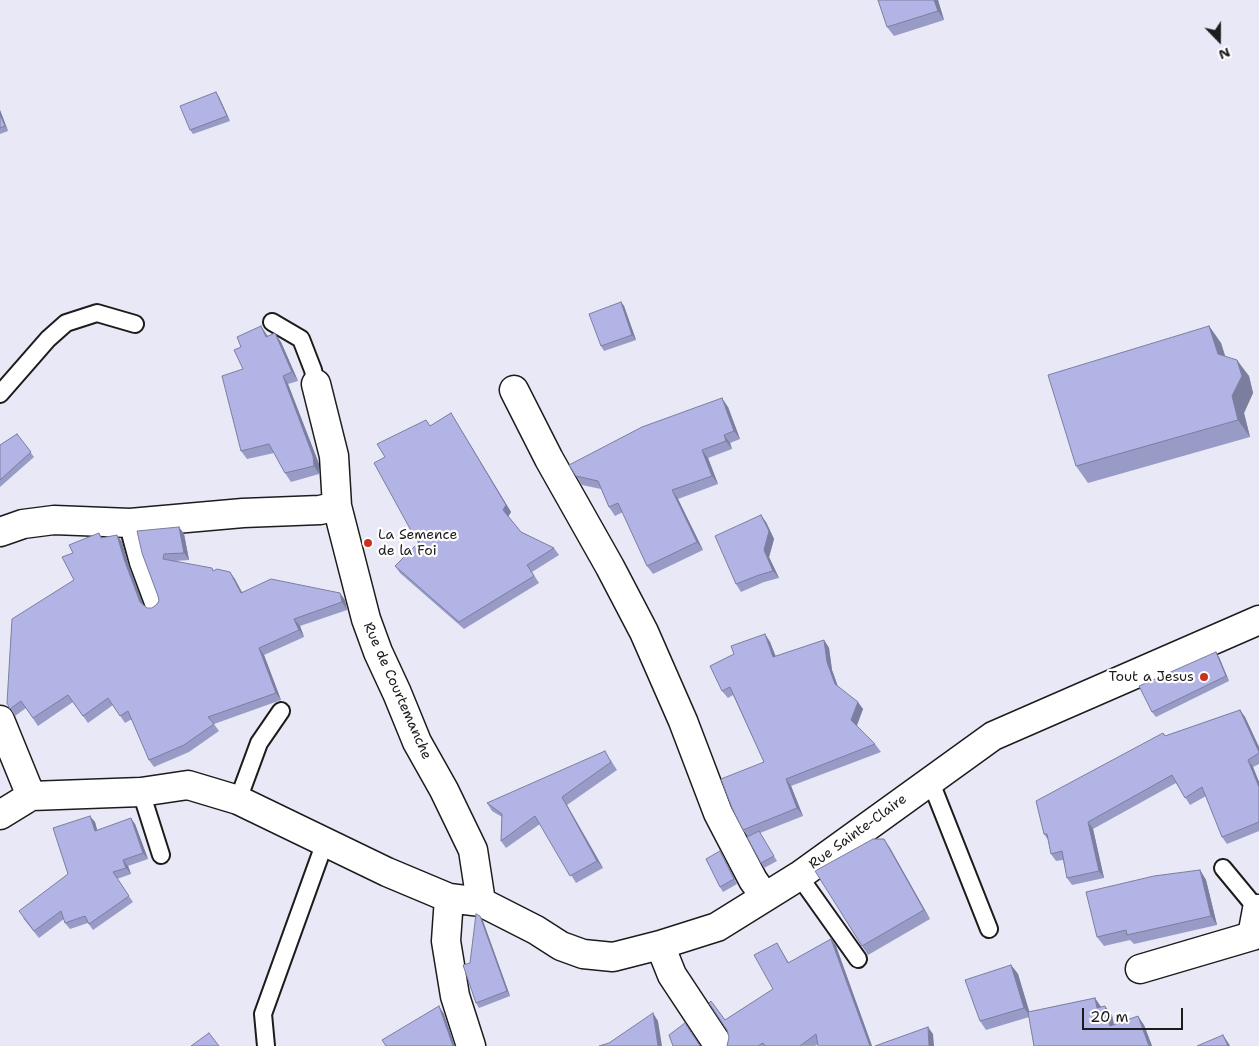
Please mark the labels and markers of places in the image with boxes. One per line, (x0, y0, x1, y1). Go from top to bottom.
place label: La Semence de la Foi (378, 527, 457, 560)
marker: La Semence de la Foi (362, 537, 374, 549)
place label: Tout a Jesus (1109, 669, 1194, 685)
marker: Tout a Jesus (1198, 671, 1210, 683)

